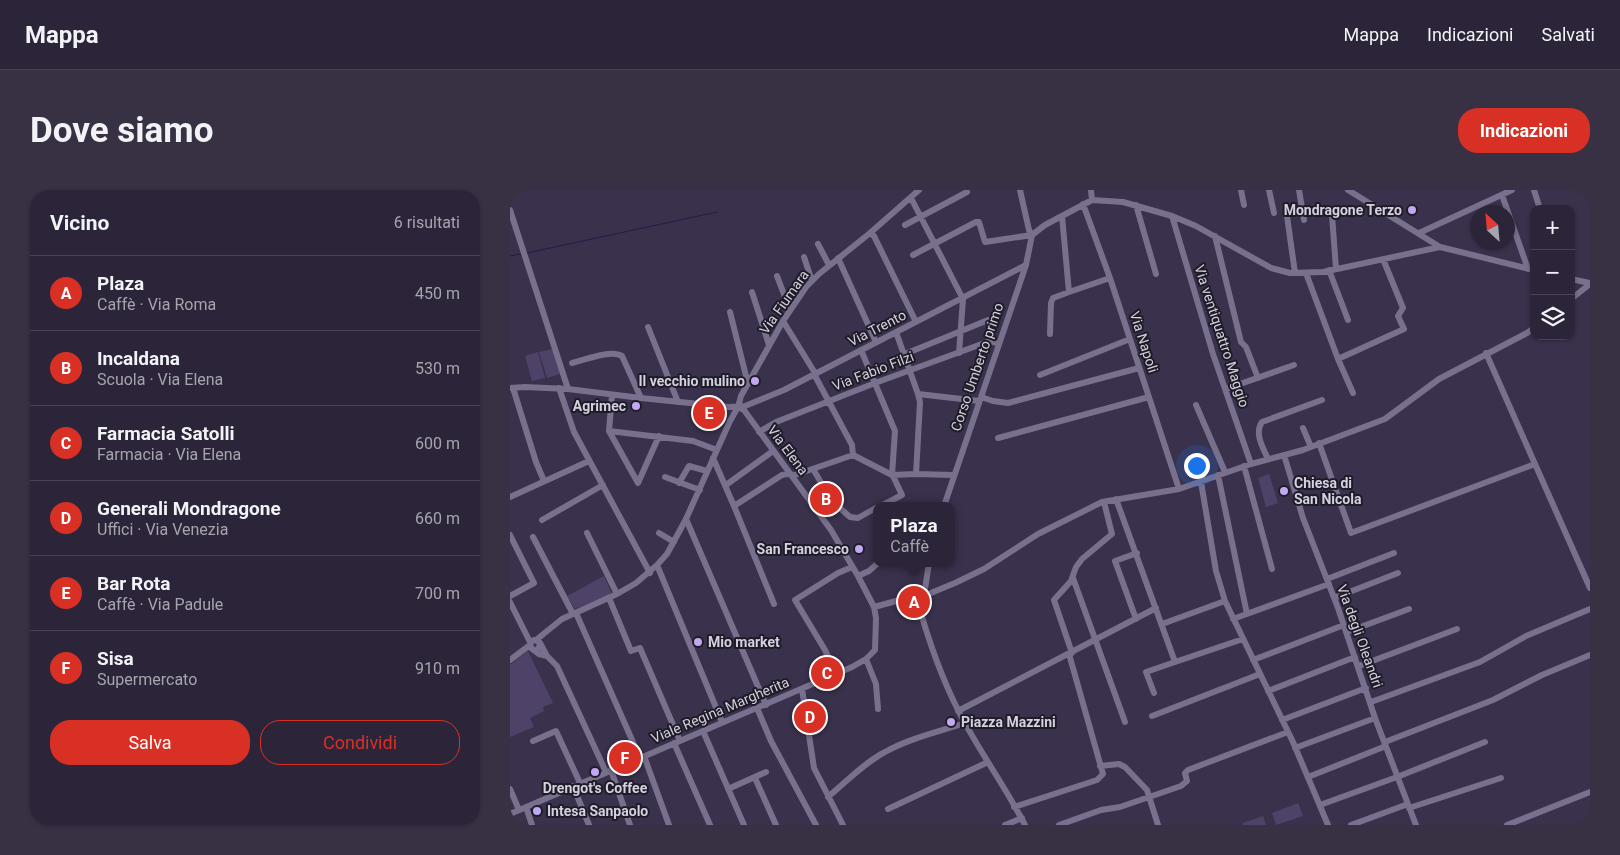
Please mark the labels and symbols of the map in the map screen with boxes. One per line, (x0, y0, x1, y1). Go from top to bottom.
place label: Mondragone Terzo (1284, 202, 1402, 218)
marker: Mondragone Terzo (1406, 204, 1418, 216)
north arrow (1470, 205, 1515, 250)
street label: Via ventiquattro Maggio (1191, 263, 1253, 409)
street label: Via Fiumara (756, 267, 812, 337)
street label: Corso Umberto primo (948, 301, 1006, 433)
street label: Via Trento (845, 307, 909, 349)
street label: Via Napoli (1127, 309, 1161, 375)
street label: Via Fabio Filzi (830, 348, 916, 394)
place label: Il vecchio mulino (639, 373, 745, 389)
marker: Il vecchio mulino (749, 375, 761, 387)
pin: E (693, 394, 725, 432)
place label: Agrimec (573, 398, 626, 414)
marker: Agrimec (630, 400, 642, 412)
street label: Via Elena (764, 422, 812, 478)
your location (1184, 453, 1210, 479)
place label: Chiesa di San Nicola (1294, 475, 1362, 507)
pin: B (810, 480, 842, 518)
marker: Chiesa di San Nicola (1278, 485, 1290, 497)
place label: San Francesco (757, 541, 849, 557)
marker: San Francesco (853, 543, 865, 555)
street label: Via degli Oleandri (1334, 582, 1386, 690)
pin: A (898, 583, 930, 621)
place label: Mio market (708, 634, 780, 650)
marker: Mio market (692, 636, 704, 648)
pin: C (811, 654, 843, 692)
street label: Viale Regina Margherita (649, 674, 791, 746)
pin: D (794, 698, 826, 736)
place label: Piazza Mazzini (961, 714, 1056, 730)
marker: Piazza Mazzini (945, 716, 957, 728)
pin: F (609, 739, 641, 777)
marker: Drengot's Coffee (589, 766, 601, 778)
place label: Drengot's Coffee (543, 780, 648, 796)
place label: Intesa Sanpaolo (547, 803, 648, 819)
marker: Intesa Sanpaolo (531, 805, 543, 817)

